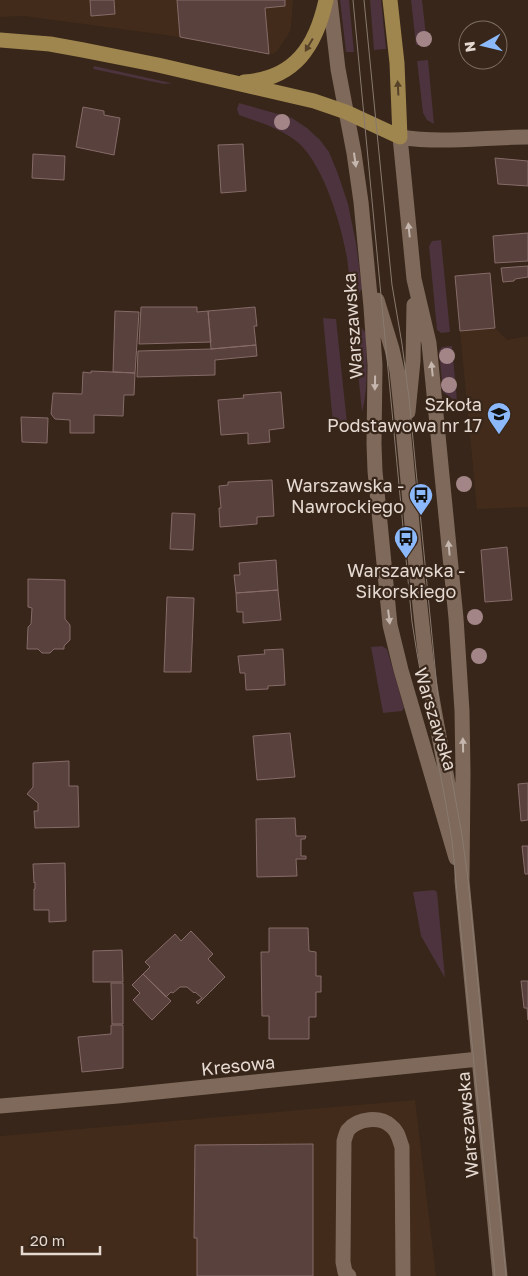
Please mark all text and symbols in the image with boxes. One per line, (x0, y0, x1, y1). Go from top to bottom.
north arrow (458, 20, 508, 70)
one-way arrow (305, 39, 314, 52)
text: N (460, 40, 479, 53)
one-way arrow (393, 80, 401, 96)
one-way arrow (351, 152, 359, 168)
one-way arrow (405, 222, 413, 238)
street label: Warszawska (337, 272, 367, 380)
one-way arrow (427, 360, 435, 376)
one-way arrow (371, 375, 379, 391)
place label: Szkoła Podstawowa nr 17 (327, 393, 482, 436)
school or university icon: Szkoła Podstawowa nr 17 (486, 401, 512, 435)
place label: Warszawska - Nawrockiego (286, 474, 404, 517)
bus stop icon: Warszawska - Nawrockiego (408, 482, 434, 516)
bus stop icon: Warszawska - Sikorskiego (393, 525, 419, 559)
one-way arrow (445, 539, 453, 555)
place label: Warszawska - Sikorskiego (347, 559, 465, 602)
one-way arrow (385, 609, 393, 625)
street label: Warszawska (410, 665, 462, 773)
one-way arrow (458, 736, 466, 752)
street label: Kresowa (200, 1050, 276, 1080)
street label: Warszawska (451, 1071, 483, 1179)
scale bar (22, 1224, 100, 1256)
text: 20 m (30, 1231, 65, 1249)

